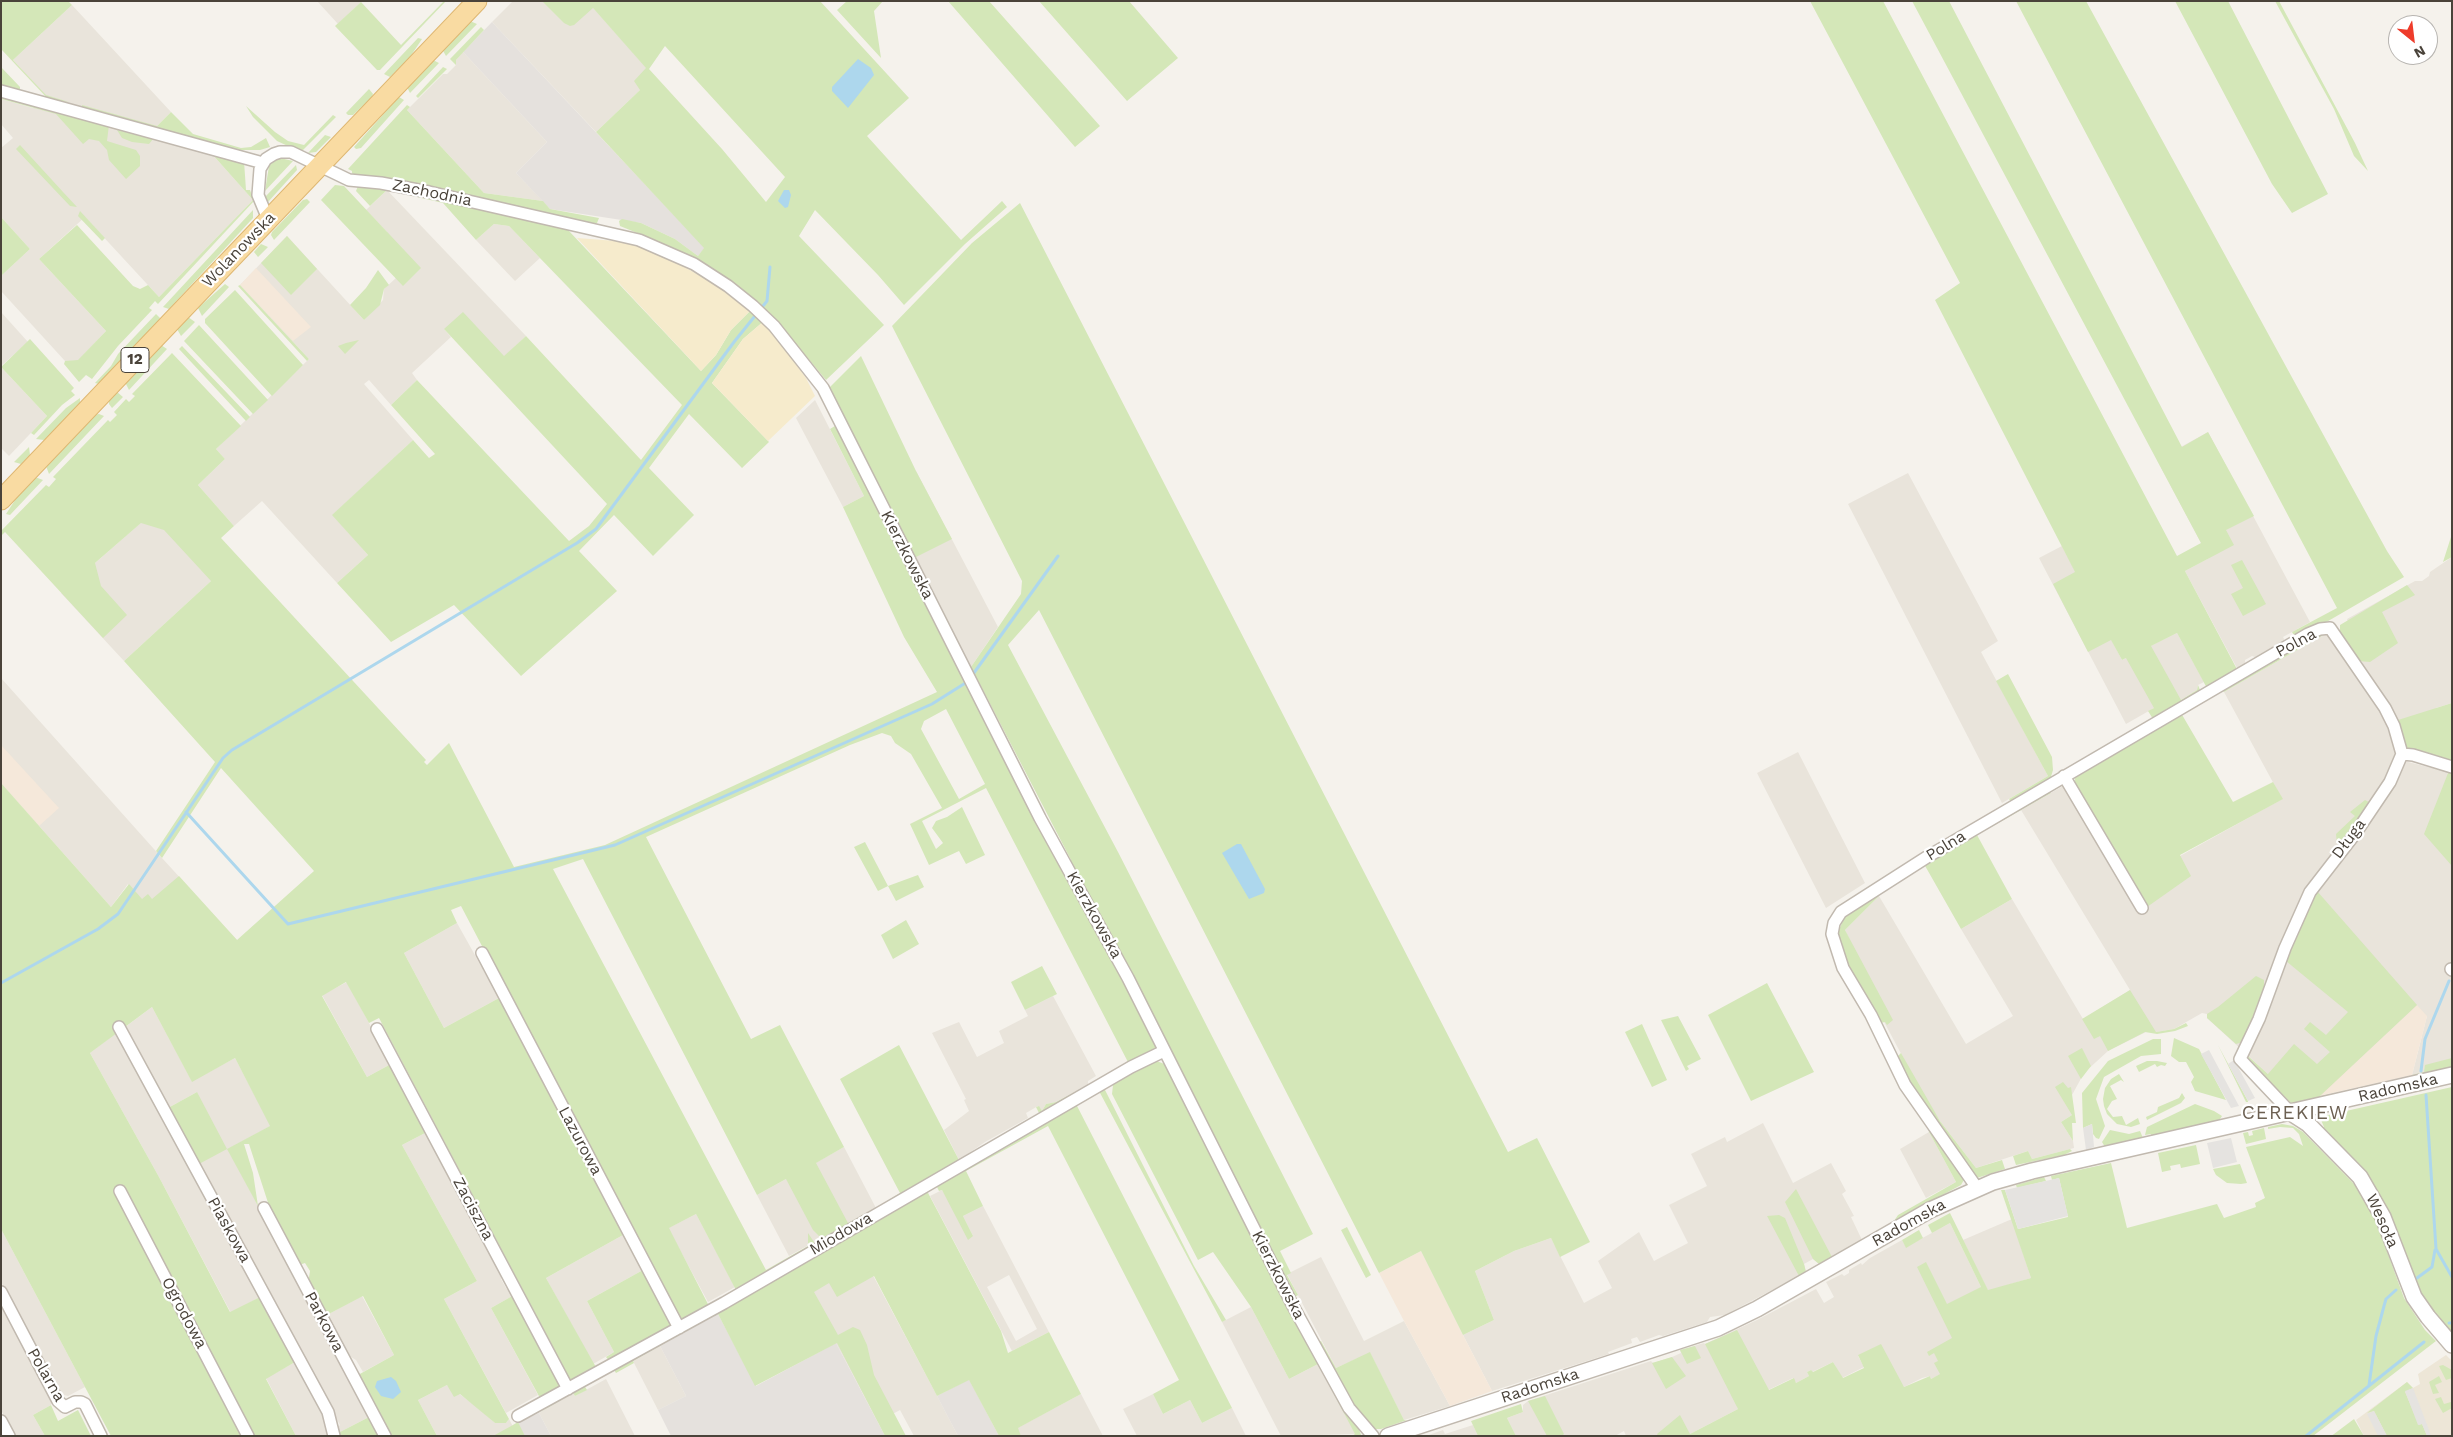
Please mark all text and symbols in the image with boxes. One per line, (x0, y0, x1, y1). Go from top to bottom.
north arrow (2388, 15, 2438, 65)
text: N (2411, 43, 2428, 62)
street label: Zachodnia (390, 175, 474, 211)
street label: Wolanowska (198, 208, 280, 292)
road number: 12 (121, 348, 149, 372)
street label: Kierzkowska (876, 508, 938, 602)
street label: Polna (2272, 624, 2320, 662)
street label: Długa (2328, 815, 2370, 863)
street label: Polna (1923, 827, 1969, 865)
street label: Kierzkowska (1062, 868, 1126, 962)
street label: Radomska (2356, 1070, 2440, 1106)
district label: CEREKIEW (2241, 1102, 2349, 1124)
street label: Lazurowa (554, 1103, 606, 1179)
street label: Zaciszna (448, 1174, 498, 1244)
street label: Wesoła (2362, 1191, 2402, 1251)
street label: Piaskowa (203, 1194, 255, 1266)
street label: Radomska (1869, 1195, 1949, 1251)
street label: Miodowa (806, 1208, 876, 1260)
street label: Kierzkowska (1247, 1228, 1309, 1322)
street label: Ogrodowa (157, 1274, 211, 1352)
street label: Parkowa (300, 1288, 348, 1356)
street label: Polarna (23, 1345, 69, 1405)
street label: Radomska (1499, 1364, 1581, 1408)

